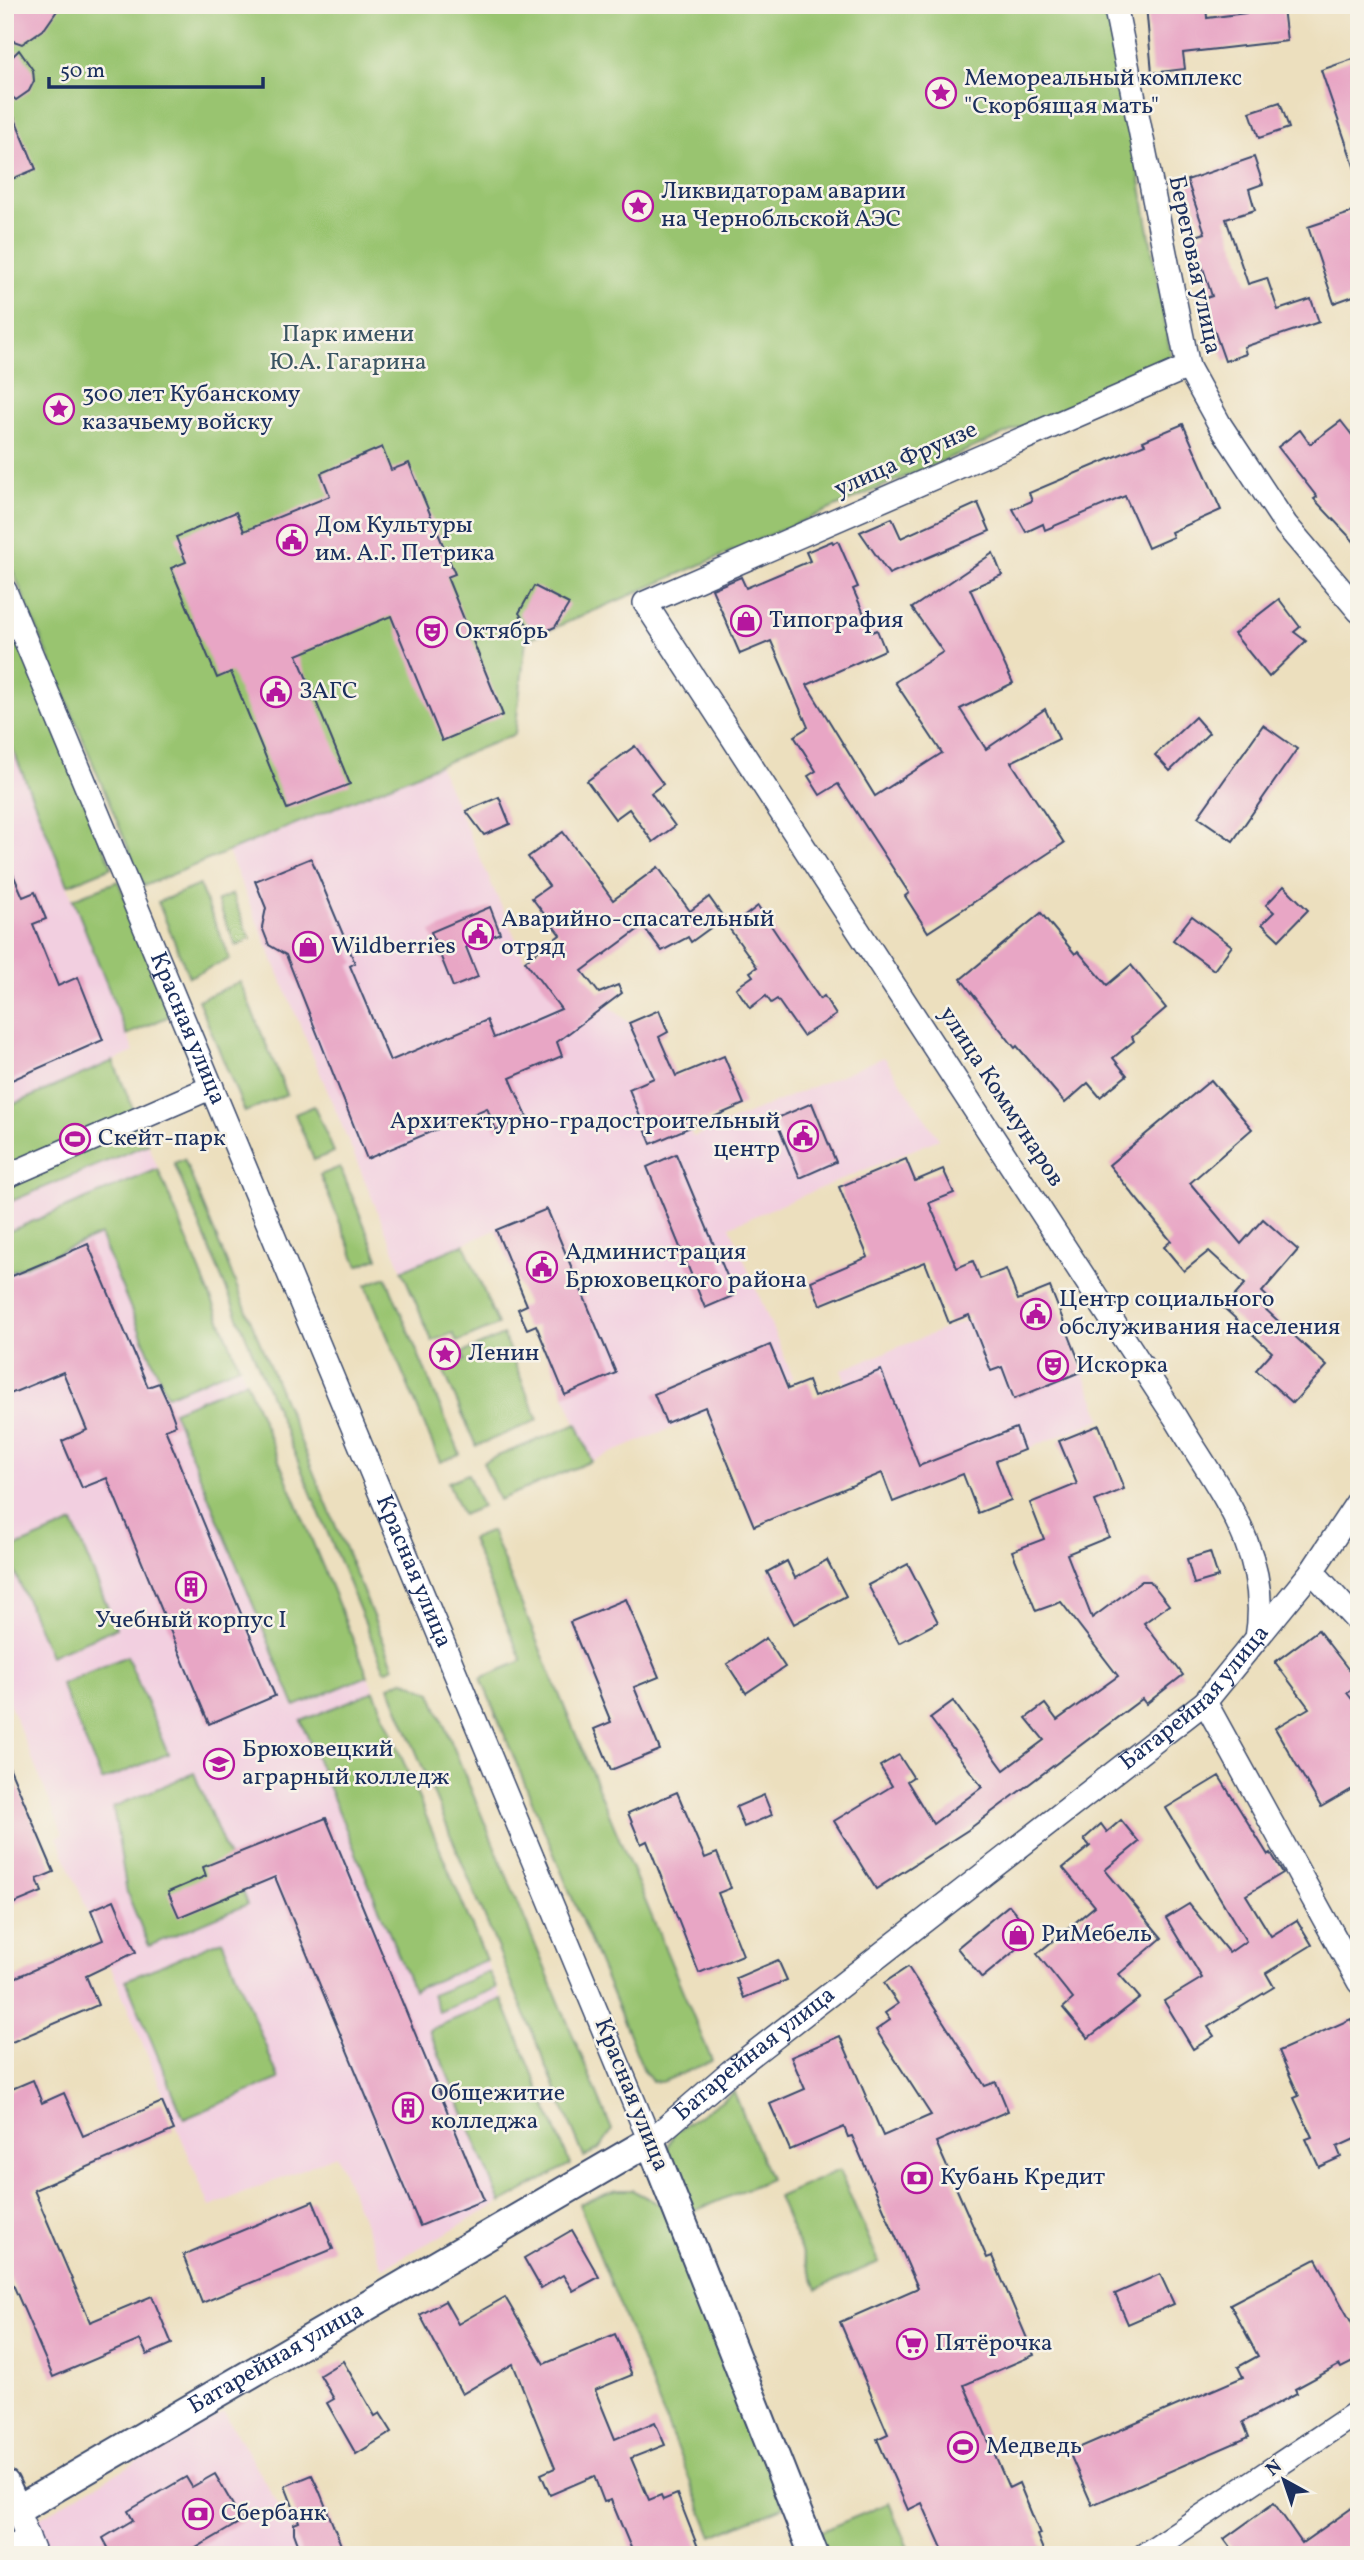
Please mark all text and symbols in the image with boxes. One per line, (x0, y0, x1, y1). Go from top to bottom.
scale bar (49, 46, 262, 90)
text: 50 m (60, 57, 105, 86)
place label: Мемореальный комплекс "Cкорбящая мать" (964, 62, 1242, 124)
place icon: Мемореальный комплекс "Cкорбящая мать" (924, 76, 958, 110)
street label: Береговая улица (1158, 173, 1230, 357)
place label: Ликвидаторам аварии на Чернобльской АЭС (661, 175, 906, 237)
place icon: Ликвидаторам аварии на Чернобльской АЭС (621, 189, 655, 223)
park label: Парк имени Ю.А. Гагарина (269, 318, 427, 380)
place label: 300 лет Кубанскому казачьему войску (82, 378, 301, 440)
place icon: 300 лет Кубанскому казачьему войску (42, 392, 76, 426)
street label: улица Фрунзе (829, 413, 983, 507)
place label: Дом Культуры им. А.Г. Петрика (315, 509, 495, 571)
public building icon: Дом Культуры им. А.Г. Петрика (275, 523, 309, 557)
shop icon: Типография (729, 604, 763, 638)
place label: Типография (769, 604, 904, 638)
theatre icon: Октябрь (415, 615, 449, 649)
place label: Октябрь (455, 615, 548, 649)
public building icon: ЗАГС (259, 675, 293, 709)
place label: ЗАГС (299, 675, 358, 709)
place label: Аварийно-спасательный отряд (501, 903, 774, 965)
public building icon: Аварийно-спасательный отряд (461, 917, 495, 951)
shop icon: Wildberries (291, 930, 325, 964)
place label: Wildberries (331, 930, 456, 964)
street label: Красная улица (140, 947, 234, 1110)
street label: улица Коммунаров (930, 1000, 1072, 1194)
place label: Архитектурно-градостроительный центр (390, 1105, 780, 1167)
public building icon: Архитектурно-градостроительный центр (786, 1119, 820, 1153)
sports icon: Скейт-парк (58, 1122, 92, 1156)
place label: Скейт-парк (98, 1122, 226, 1156)
place label: Администрация Брюховецкого района (565, 1236, 807, 1298)
public building icon: Администрация Брюховецкого района (525, 1250, 559, 1284)
place label: Центр социального обслуживания населения (1059, 1283, 1340, 1345)
public building icon: Центр социального обслуживания населения (1019, 1297, 1053, 1331)
place icon: Ленин (428, 1337, 462, 1371)
place label: Ленин (468, 1337, 539, 1371)
theatre icon: Искорка (1036, 1349, 1070, 1383)
place label: Искорка (1076, 1349, 1169, 1383)
street label: Красная улица (366, 1490, 460, 1653)
building icon: Учебный корпус I (174, 1570, 208, 1604)
place label: Учебный корпус I (95, 1604, 287, 1638)
street label: Батарейная улица (1113, 1618, 1278, 1779)
place label: Брюховецкий аграрный колледж (242, 1733, 450, 1795)
school or university icon: Брюховецкий аграрный колледж (202, 1747, 236, 1781)
shop icon: РиМебель (1001, 1918, 1035, 1952)
place label: РиМебель (1041, 1918, 1152, 1952)
street label: Батарейная улица (667, 1979, 843, 2130)
street label: Красная улица (585, 2013, 677, 2177)
place label: Общежитие колледжа (431, 2077, 565, 2139)
building icon: Общежитие колледжа (391, 2091, 425, 2125)
bank icon: Кубань Кредит (900, 2161, 934, 2195)
place label: Кубань Кредит (940, 2161, 1105, 2195)
street label: Батарейная улица (182, 2294, 371, 2423)
supermarket icon: Пятёрочка (895, 2327, 929, 2361)
place label: Пятёрочка (935, 2327, 1053, 2361)
sports icon: Медведь (946, 2430, 980, 2464)
place label: Медведь (986, 2430, 1082, 2464)
north arrow (1248, 2444, 1318, 2514)
text: N (1261, 2454, 1288, 2483)
bank icon: Сбербанк (181, 2497, 215, 2531)
place label: Сбербанк (221, 2497, 327, 2531)

